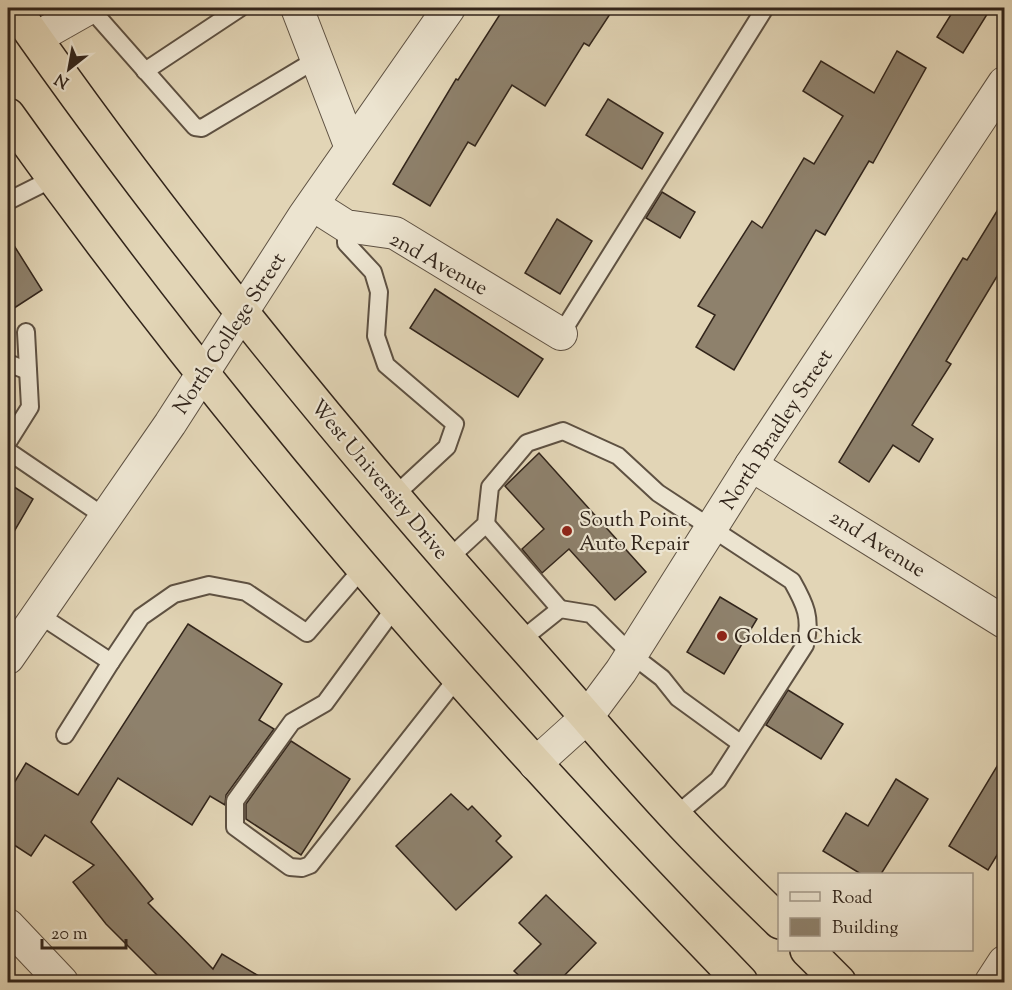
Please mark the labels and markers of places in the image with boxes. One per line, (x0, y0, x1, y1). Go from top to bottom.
place label: South Point Auto Repair (579, 506, 690, 560)
marker: South Point Auto Repair (560, 524, 574, 538)
place label: Golden Chick (734, 623, 863, 653)
marker: Golden Chick (715, 629, 729, 643)

